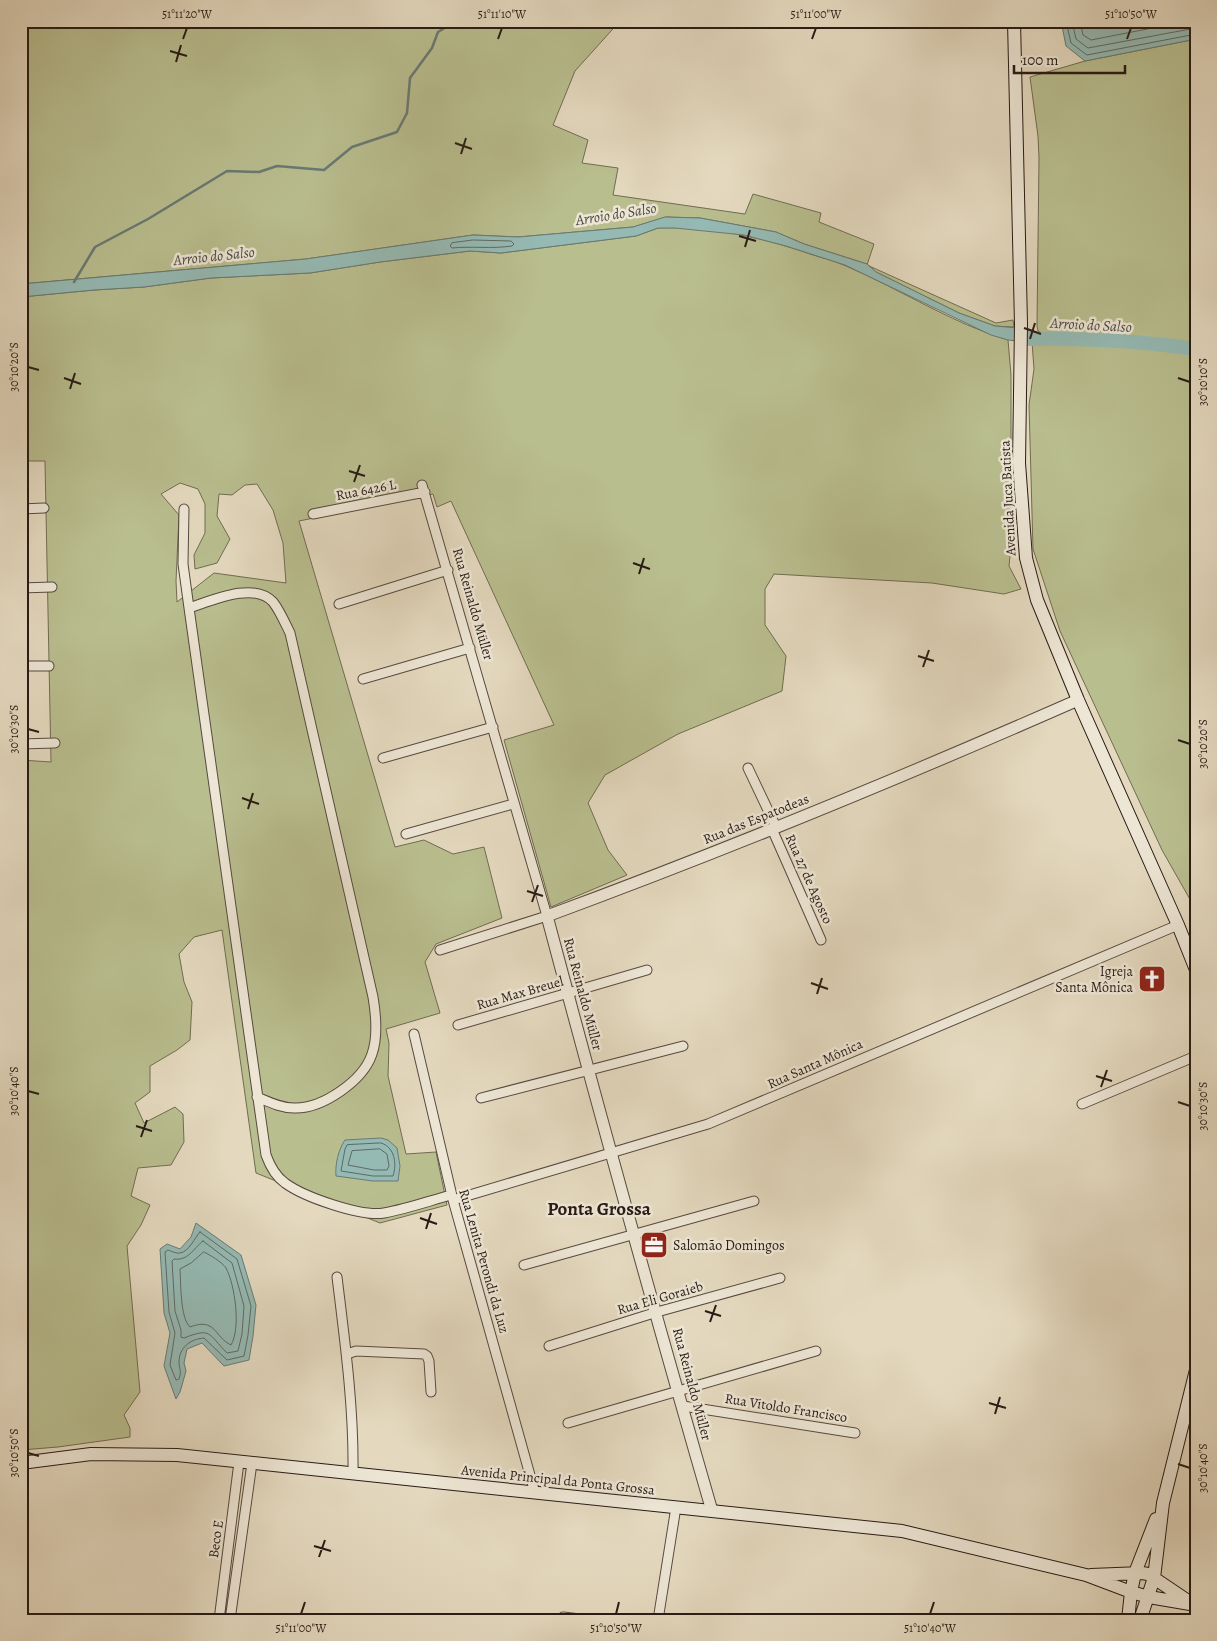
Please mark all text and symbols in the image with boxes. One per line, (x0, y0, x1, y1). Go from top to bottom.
text: 51°11'20"W (162, 6, 213, 22)
text: 51°11'10"W (478, 6, 527, 22)
text: 51°11'00"W (791, 6, 842, 22)
text: 51°10'50"W (1105, 6, 1158, 22)
scale bar (1014, 42, 1126, 74)
text: 100 m (1022, 50, 1059, 70)
water label: Arroio do Salso (573, 198, 658, 230)
water label: Arroio do Salso (171, 242, 256, 270)
water label: Arroio do Salso (1049, 313, 1132, 337)
text: 30°10'20"S (6, 342, 22, 392)
text: 30°10'10"S (1195, 358, 1211, 406)
street label: Avenida Juca Batista (995, 439, 1021, 557)
street label: Rua 6426 L (334, 475, 399, 505)
street label: Rua Reinaldo Müller (448, 546, 498, 663)
text: 30°10'30"S (6, 705, 22, 753)
text: 30°10'20"S (1195, 719, 1211, 769)
street label: Rua das Espatodeas (700, 789, 812, 849)
street label: Rua 27 de Agosto (781, 831, 837, 927)
street label: Rua Reinaldo Müller (559, 936, 607, 1053)
place label: Igreja Santa Mônica (1055, 962, 1133, 997)
church icon: Igreja Santa Mônica (1137, 964, 1167, 994)
street label: Rua Max Breuel (474, 971, 566, 1014)
street label: Rua Santa Mônica (764, 1034, 866, 1094)
text: 30°10'40"S (6, 1066, 22, 1116)
text: 30°10'30"S (1195, 1082, 1211, 1130)
street label: Rua Lenita Perondi da Luz (454, 1187, 514, 1335)
district label: Ponta Grossa (547, 1196, 652, 1222)
office icon: Salomão Domingos (639, 1230, 669, 1260)
place label: Salomão Domingos (673, 1236, 785, 1255)
street label: Rua Eli Goraieb (615, 1277, 705, 1319)
street label: Rua Reinaldo Müller (668, 1326, 716, 1443)
street label: Rua Vitoldo Francisco (723, 1389, 849, 1427)
text: 30°10'50"S (6, 1428, 22, 1478)
text: 30°10'40"S (1195, 1443, 1211, 1493)
street label: Avenida Principal da Ponta Grossa (459, 1460, 656, 1500)
street label: Beco E (204, 1519, 228, 1559)
text: 51°11'00"W (276, 1620, 327, 1636)
text: 51°10'50"W (590, 1620, 643, 1636)
text: 51°10'40"W (904, 1620, 957, 1636)

